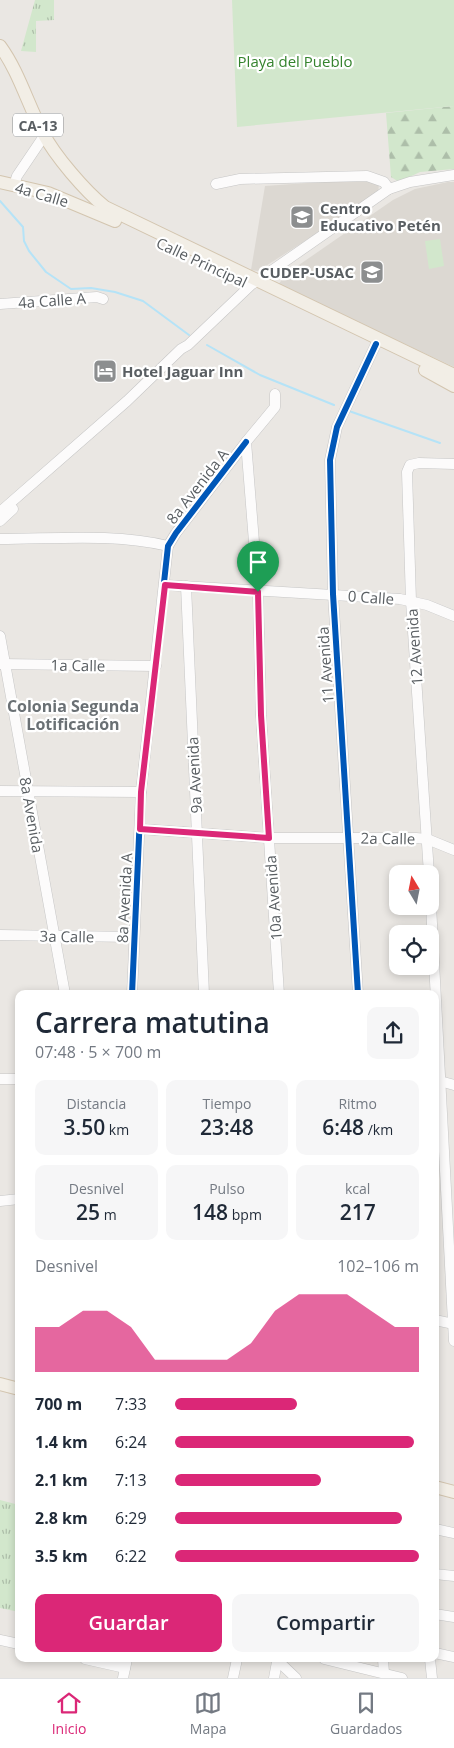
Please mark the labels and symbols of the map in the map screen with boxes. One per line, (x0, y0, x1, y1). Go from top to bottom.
park label: Playa del Pueblo (238, 51, 352, 71)
road number: CA-13 (13, 114, 63, 136)
street label: 4a Calle (13, 177, 71, 211)
place label: Centro Educativo Petén (320, 198, 441, 235)
school or university icon: Centro Educativo Petén (289, 204, 315, 230)
street label: Calle Principal (153, 232, 251, 292)
school or university icon: CUDEP-USAC (359, 259, 385, 285)
place label: CUDEP-USAC (260, 262, 354, 282)
street label: 4a Calle A (17, 288, 87, 312)
hotel icon: Hotel Jaguar Inn (92, 358, 118, 384)
place label: Hotel Jaguar Inn (122, 361, 243, 381)
street label: 8a Avenida A (161, 444, 233, 528)
pin (237, 541, 279, 592)
street label: 0 Calle (347, 585, 395, 609)
street label: 12 Avenida (401, 608, 427, 686)
street label: 11 Avenida (312, 626, 338, 704)
street label: 1a Calle (51, 655, 105, 675)
district label: Colonia Segunda Lotificación (7, 695, 139, 735)
street label: 9a Avenida (182, 736, 206, 814)
street label: 8a Avenida (15, 775, 49, 855)
street label: 2a Calle (361, 828, 415, 848)
street label: 8a Avenida A (112, 852, 136, 944)
street label: 10a Avenida (260, 855, 286, 941)
north arrow (389, 865, 439, 915)
street label: 3a Calle (40, 926, 94, 946)

